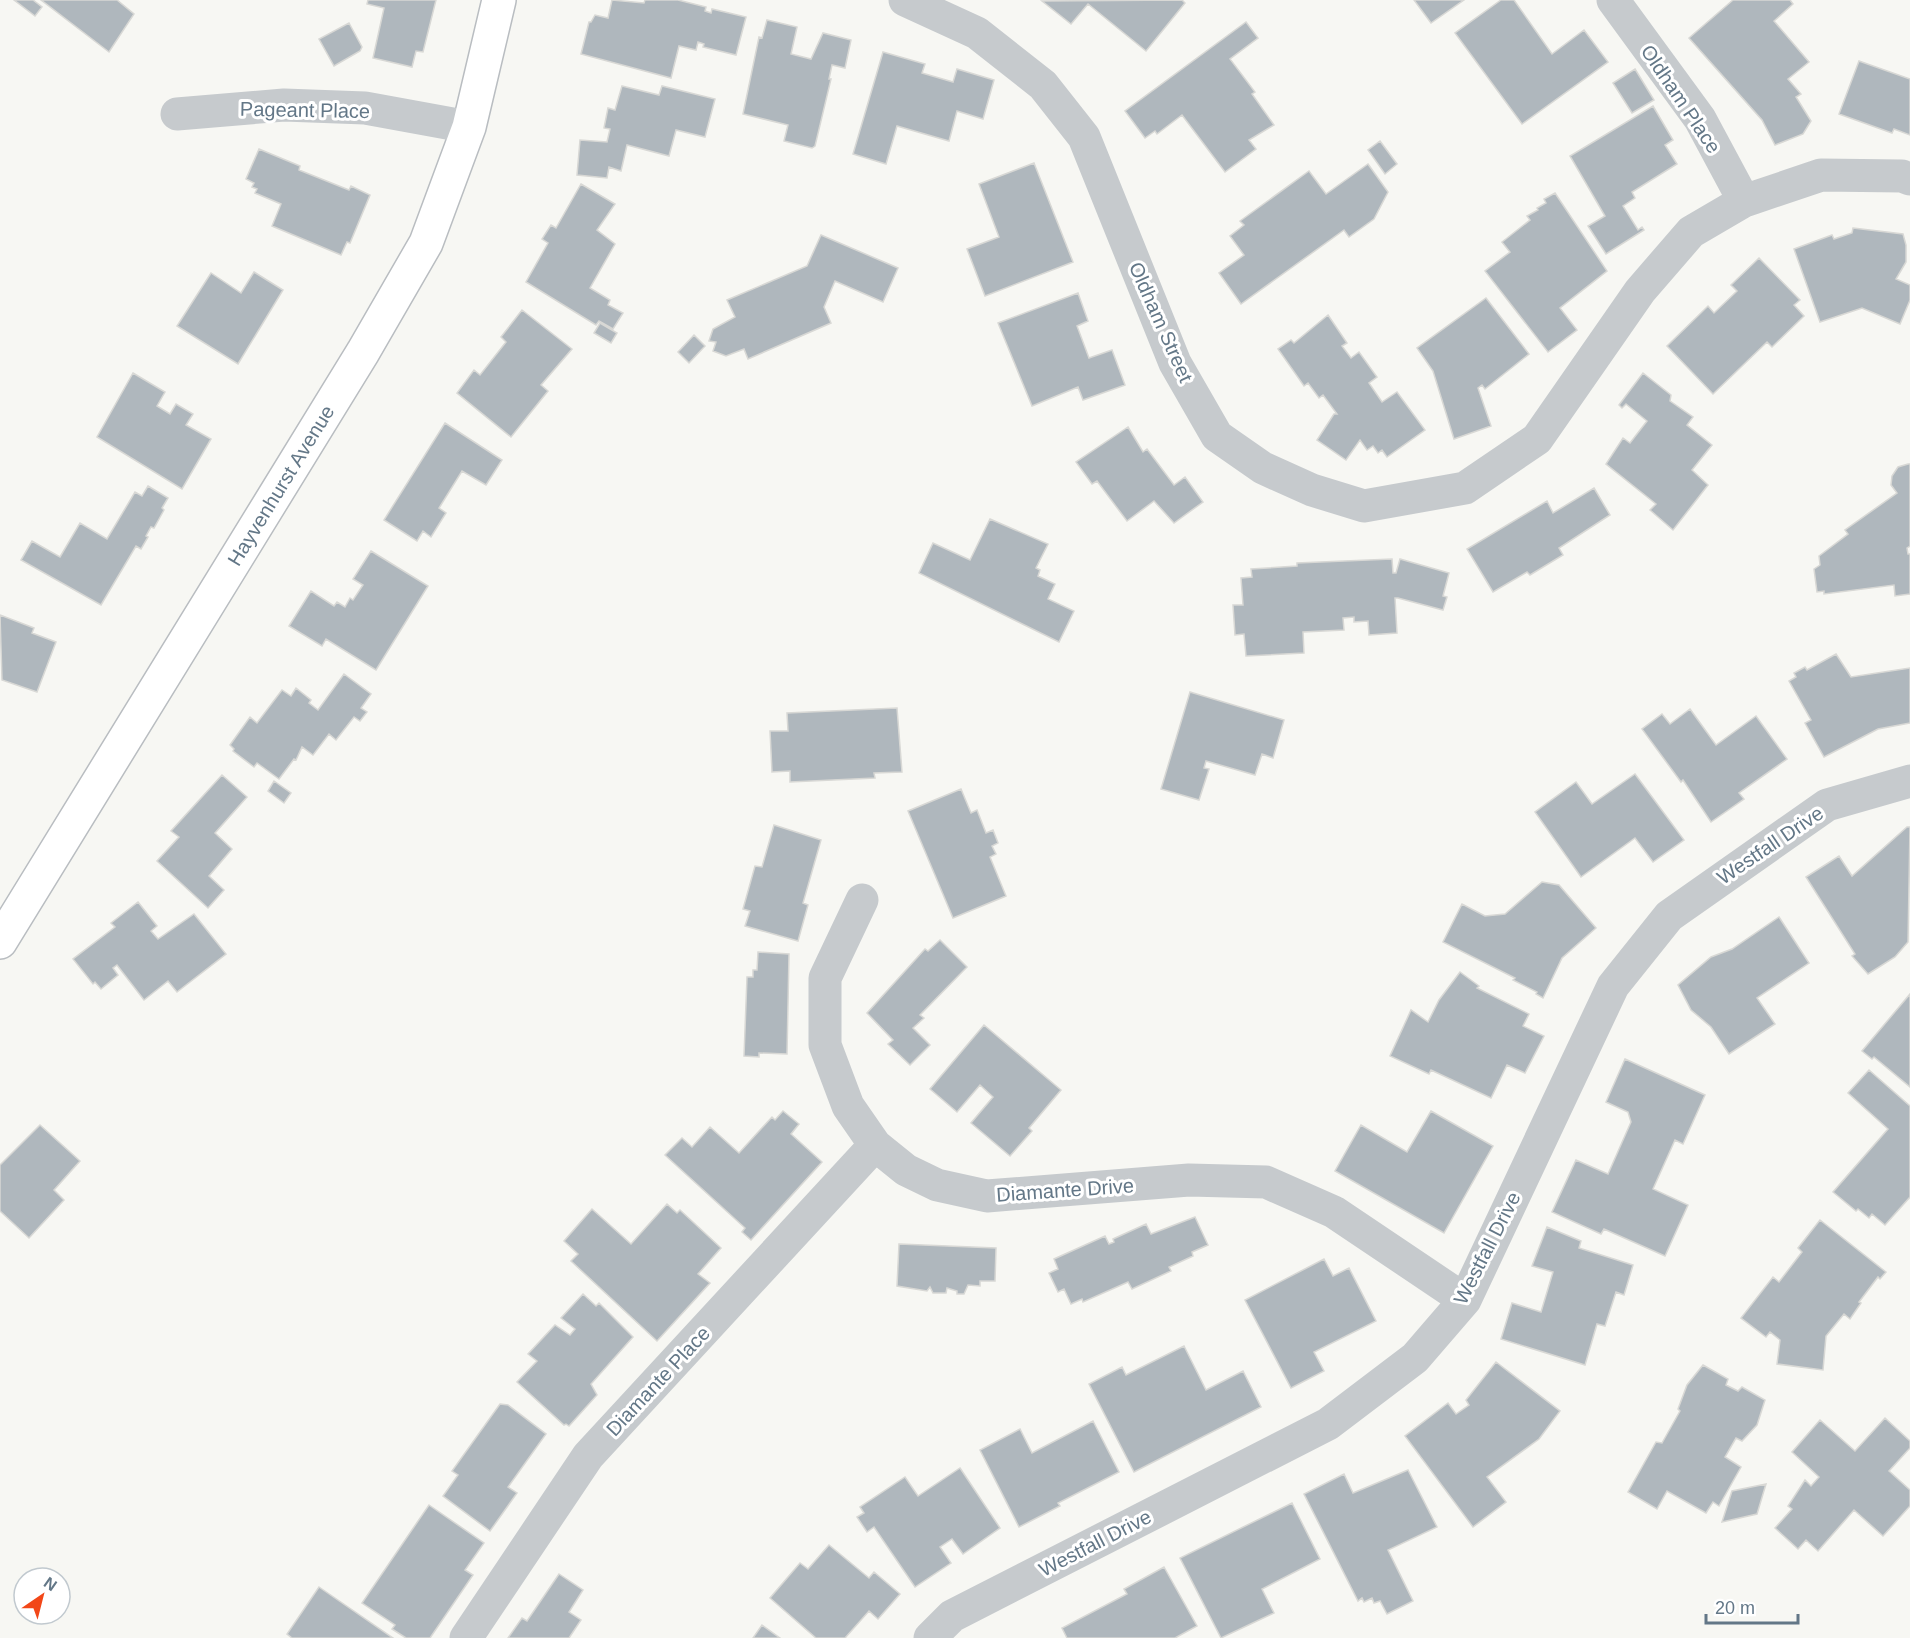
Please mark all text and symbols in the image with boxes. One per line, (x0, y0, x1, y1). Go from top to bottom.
street label: Oldham Place (1637, 41, 1725, 157)
street label: Pageant Place (240, 98, 370, 122)
street label: Oldham Street (1125, 259, 1197, 386)
street label: Hayvenhurst Avenue (223, 401, 339, 570)
street label: Westfall Drive (1713, 801, 1827, 889)
street label: Diamante Drive (995, 1174, 1135, 1206)
street label: Westfall Drive (1449, 1188, 1525, 1308)
street label: Diamante Place (602, 1322, 714, 1440)
street label: Westfall Drive (1035, 1505, 1155, 1581)
north arrow (12, 1566, 72, 1626)
text: N (41, 1574, 60, 1594)
scale bar (1706, 1587, 1798, 1625)
text: 20 m (1715, 1598, 1755, 1618)

